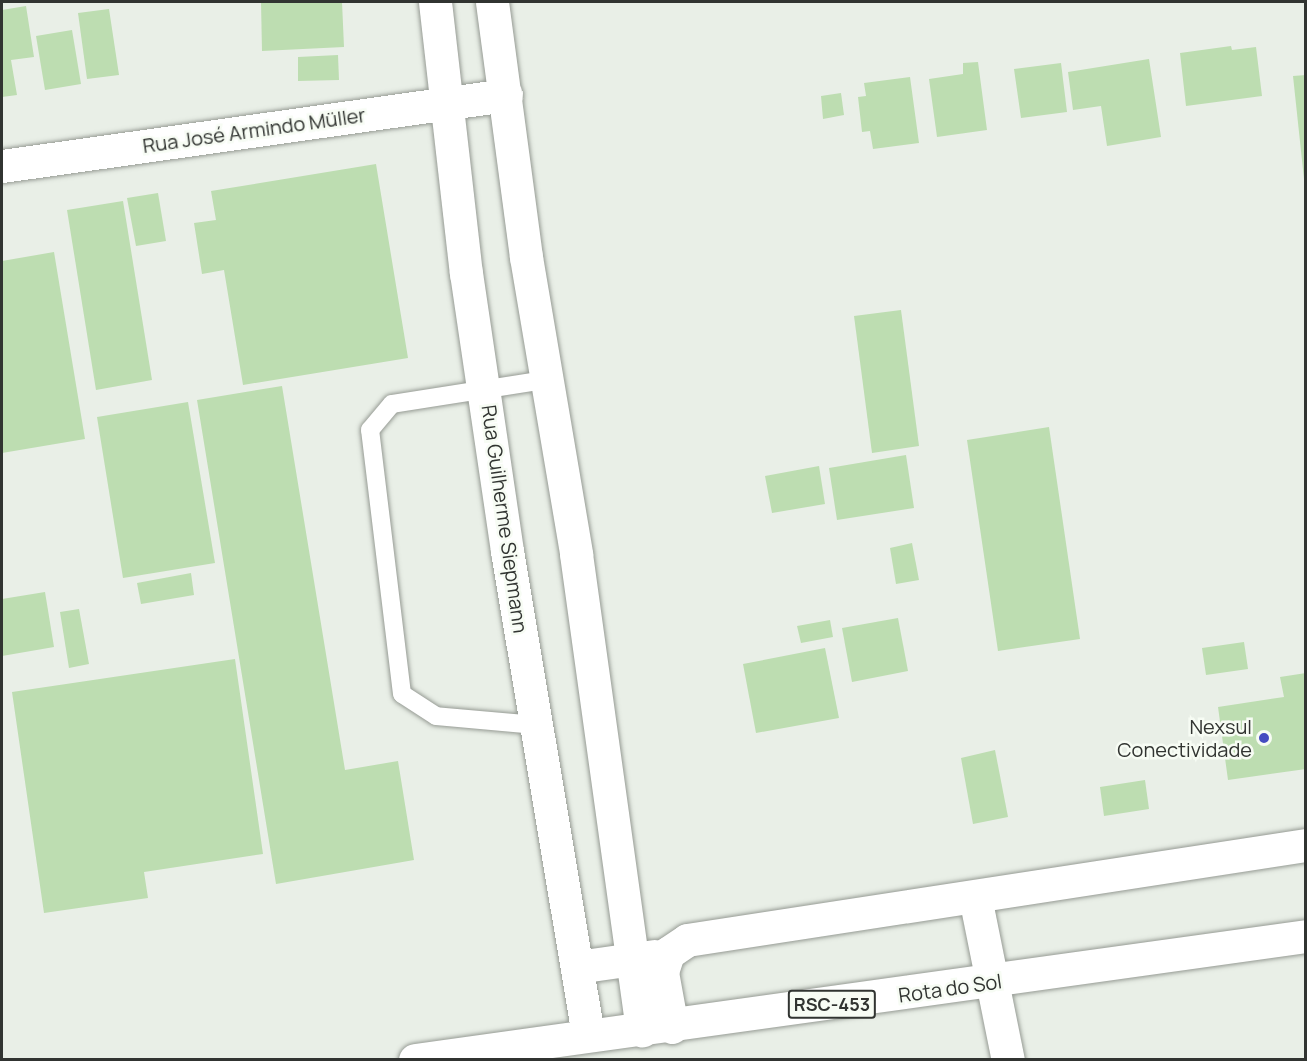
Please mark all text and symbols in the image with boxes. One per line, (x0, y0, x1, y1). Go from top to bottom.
street label: Rua José Armindo Müller (141, 102, 367, 158)
street label: Rua Guilherme Siepmann (477, 403, 533, 635)
place label: Nexsul Conectividade (1117, 714, 1252, 761)
marker: Nexsul Conectividade (1257, 731, 1271, 745)
street label: Rota do Sol (897, 969, 1003, 1007)
road number: RSC-453 (787, 989, 877, 1019)

